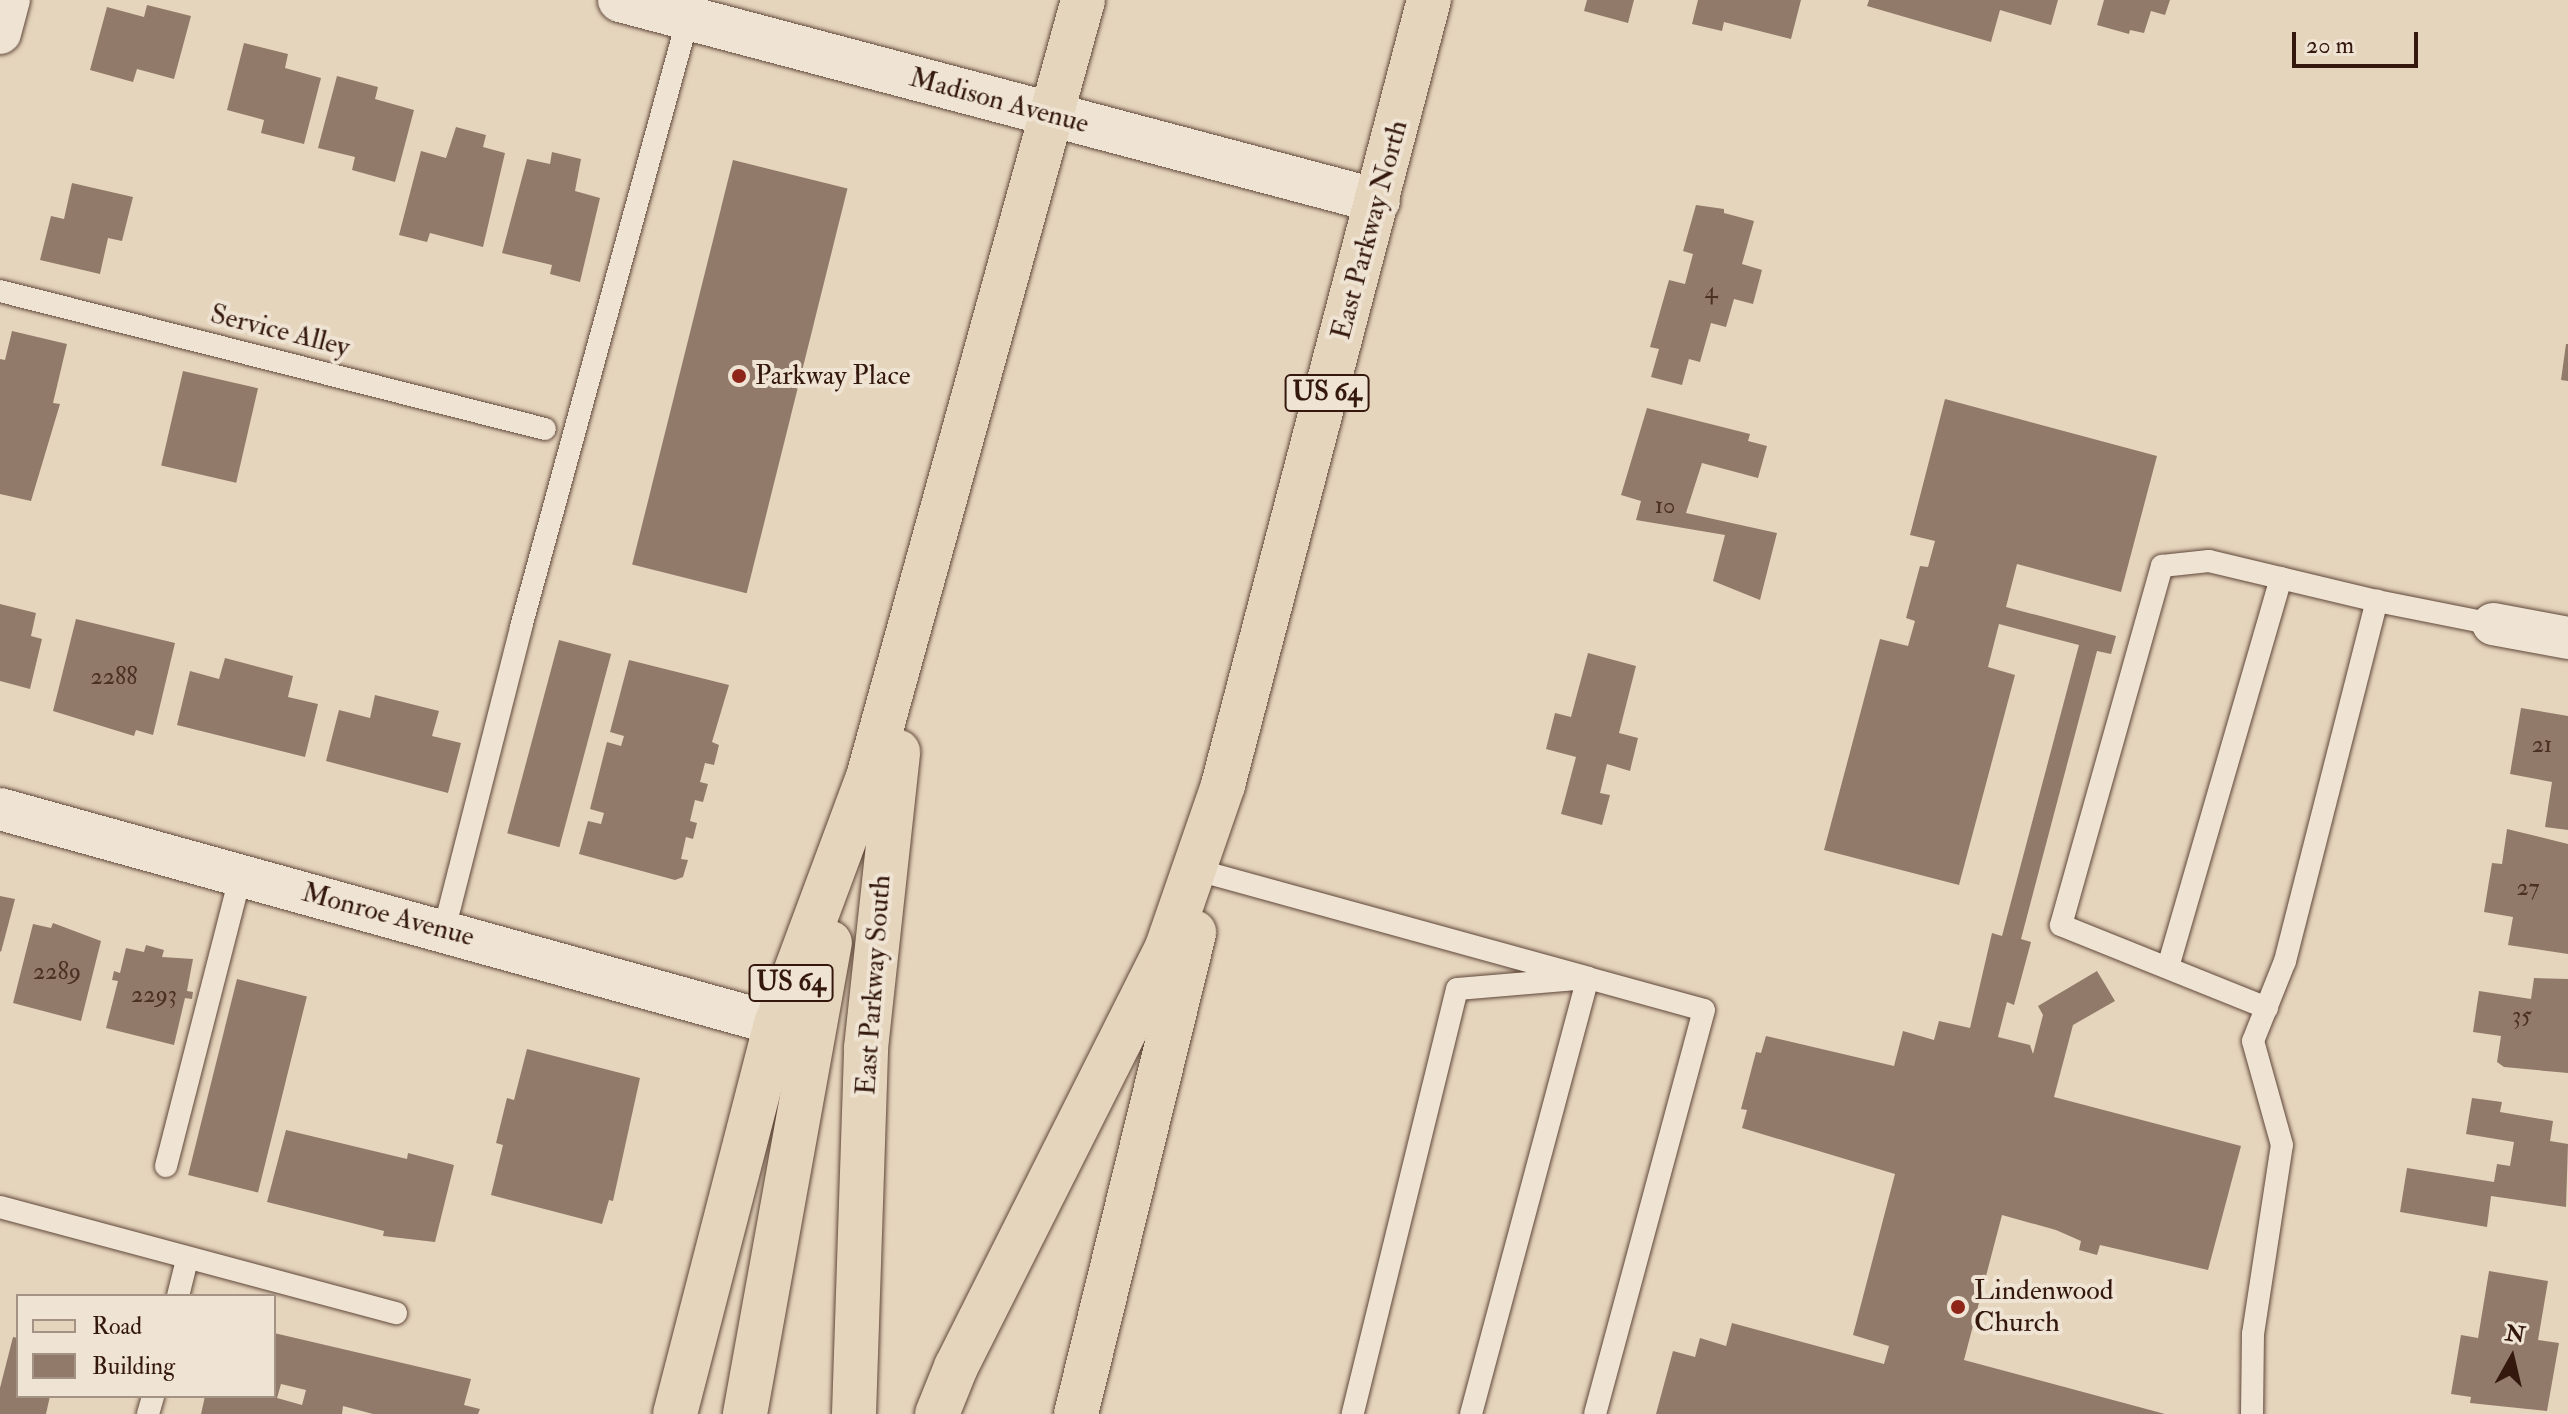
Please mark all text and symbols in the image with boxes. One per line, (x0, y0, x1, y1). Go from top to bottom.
scale bar (2296, 16, 2422, 66)
text: 20 m (2306, 30, 2354, 61)
street label: Madison Avenue (906, 61, 1092, 141)
street label: East Parkway North (1325, 117, 1415, 343)
house number: 4 (1705, 277, 1717, 305)
street label: Service Alley (207, 297, 353, 365)
place label: Parkway Place (755, 359, 910, 393)
marker: Parkway Place (730, 367, 748, 385)
road number: US 64 (1283, 371, 1371, 415)
house number: 10 (1655, 492, 1675, 520)
house number: 2288 (91, 663, 137, 691)
house number: 21 (2532, 731, 2552, 759)
street label: East Parkway South (850, 874, 898, 1096)
house number: 27 (2516, 874, 2540, 902)
street label: Monroe Avenue (298, 876, 478, 954)
house number: 2289 (33, 958, 81, 986)
road number: US 64 (747, 961, 835, 1005)
house number: 2293 (131, 981, 177, 1009)
house number: 35 (2512, 1002, 2532, 1030)
place label: Lindenwood Church (1974, 1274, 2114, 1340)
legend (16, 1294, 276, 1398)
marker: Lindenwood Church (1949, 1298, 1967, 1316)
text: Road (92, 1311, 142, 1342)
north arrow (2472, 1318, 2552, 1398)
text: N (2504, 1319, 2527, 1349)
text: Building (92, 1351, 175, 1382)

